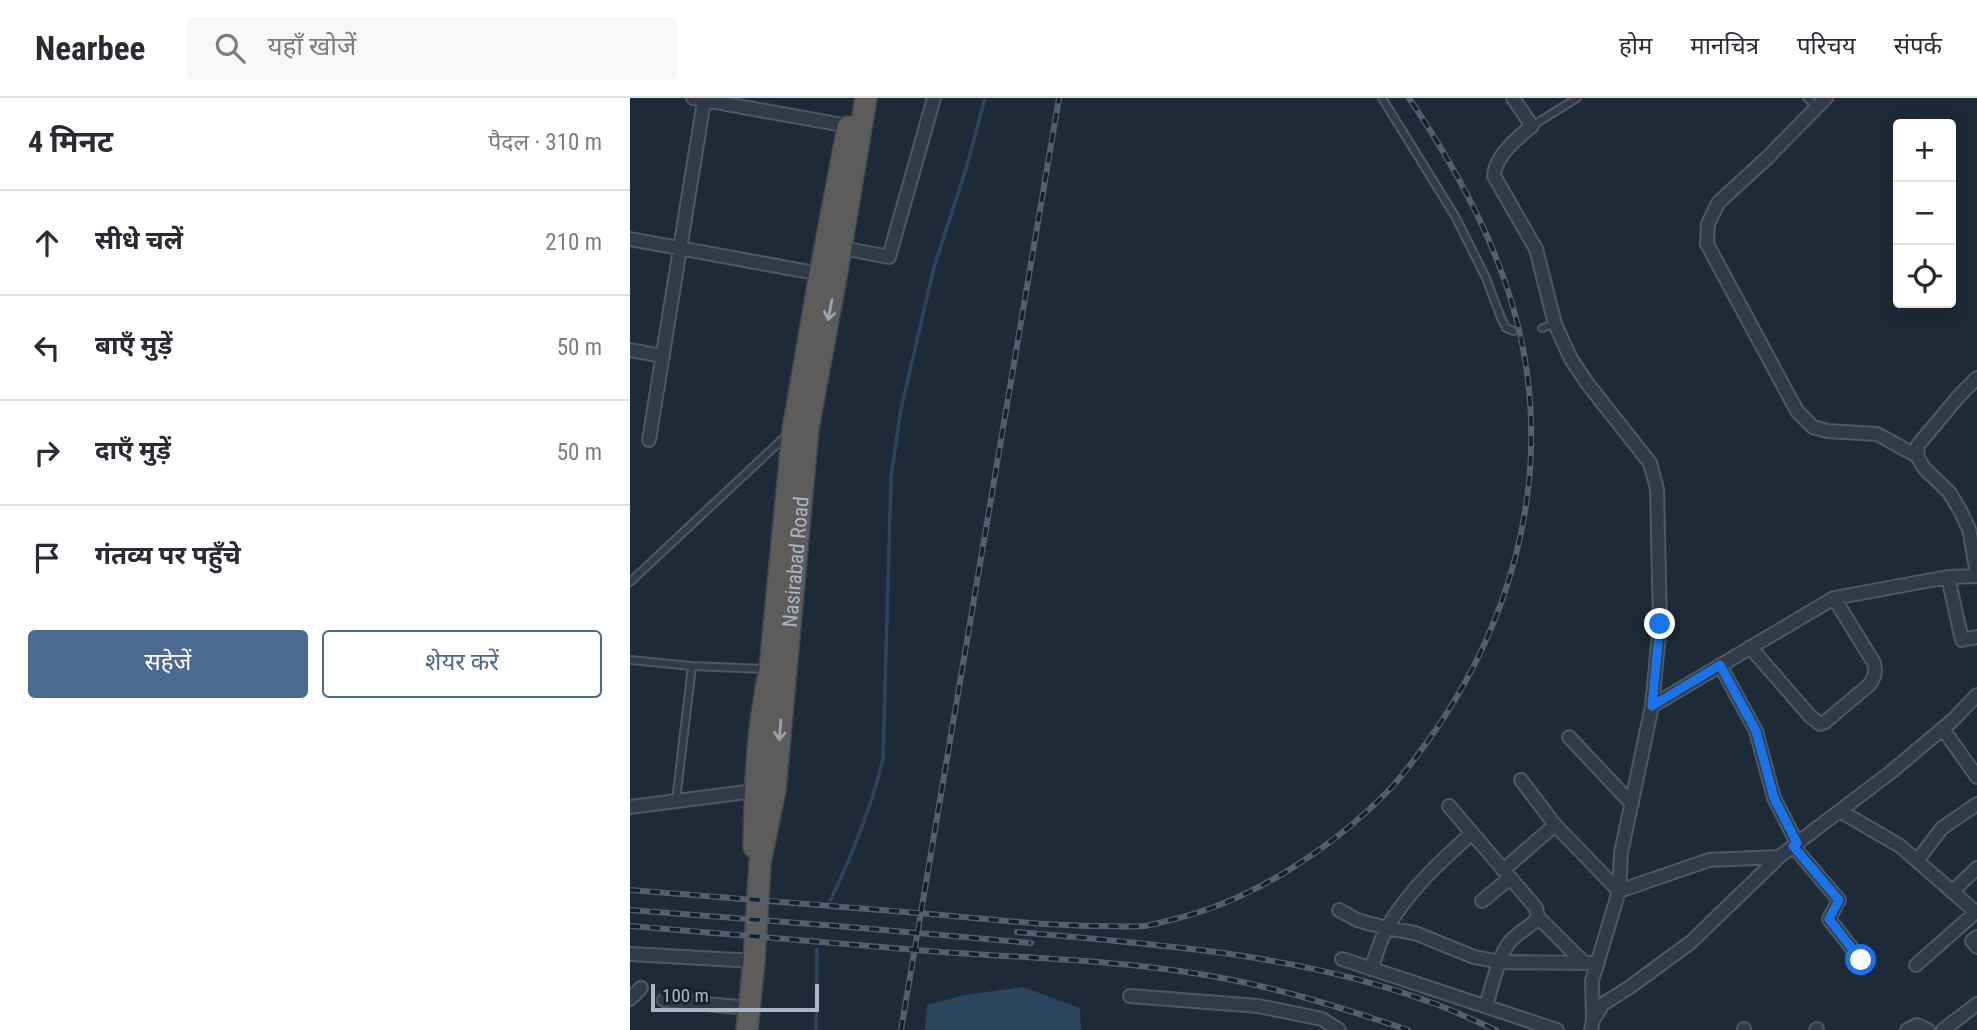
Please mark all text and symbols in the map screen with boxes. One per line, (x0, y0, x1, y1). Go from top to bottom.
search box (187, 17, 677, 80)
text: Nearbee (35, 29, 145, 68)
icon: search (211, 29, 249, 67)
text: यहाँ खोजें (267, 31, 356, 61)
text: होम (1619, 32, 1652, 60)
text: मानचित्र (1690, 32, 1759, 60)
text: परिचय (1797, 32, 1856, 60)
text: संपर्क (1894, 32, 1942, 60)
map controls (1893, 119, 1956, 308)
button: + (1893, 119, 1956, 182)
text: 4 मिनट (28, 124, 113, 159)
text: पैदल · 310 m (488, 129, 602, 156)
button: − (1893, 182, 1956, 245)
icon: ahead (28, 224, 66, 262)
text: सीधे चलें (95, 225, 183, 255)
text: 210 m (545, 229, 602, 256)
button: locate (1893, 245, 1956, 308)
one-way arrow (823, 298, 837, 321)
icon: left (28, 329, 66, 367)
text: बाएँ मुड़ें (95, 330, 172, 360)
text: 50 m (557, 334, 602, 361)
icon: right (28, 434, 66, 472)
text: दाएँ मुड़ें (95, 435, 171, 465)
text: 50 m (557, 439, 602, 466)
street label: Nasirabad Road (778, 495, 814, 629)
icon: arrive (28, 539, 66, 577)
text: गंतव्य पर पहुँचे (95, 540, 241, 570)
route end (1644, 608, 1675, 639)
button: सहेजें (28, 630, 308, 698)
button: शेयर करें (322, 630, 602, 698)
one-way arrow (773, 718, 786, 741)
route start (1845, 944, 1876, 975)
scale bar (651, 981, 819, 1013)
text: 100 m (662, 984, 709, 1007)

